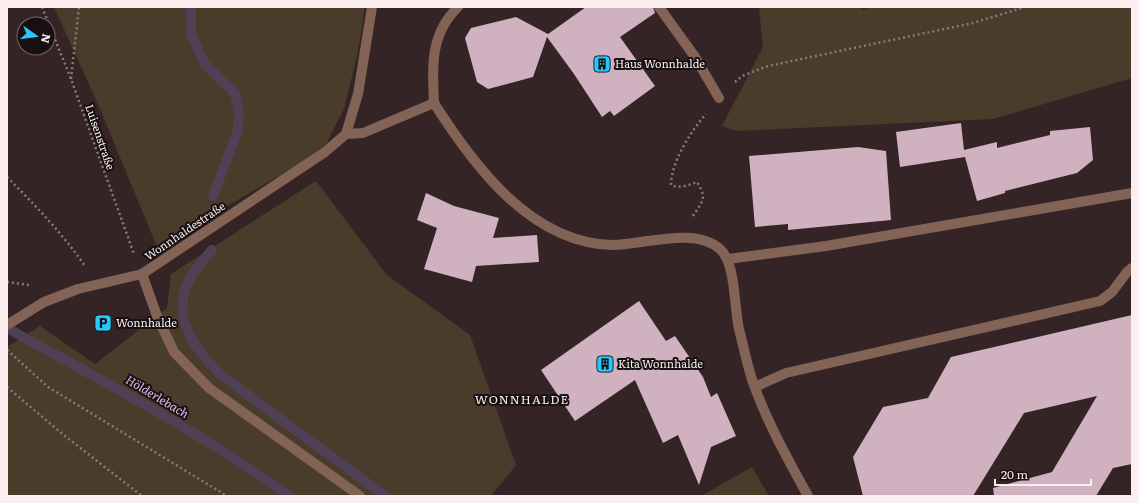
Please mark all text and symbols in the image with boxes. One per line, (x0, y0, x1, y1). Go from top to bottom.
north arrow (16, 16, 56, 56)
text: N (38, 32, 56, 45)
building icon: Haus Wonnhalde (592, 54, 612, 74)
place label: Haus Wonnhalde (615, 55, 705, 71)
street label: Luisenstraße (82, 102, 120, 172)
street label: Wonnhaldestraße (141, 197, 228, 263)
parking icon: Wonnhalde (93, 313, 113, 333)
place label: Wonnhalde (116, 314, 177, 330)
building icon: Kita Wonnhalde (595, 354, 615, 374)
place label: Kita Wonnhalde (618, 355, 703, 371)
water label: Hölderlebach (122, 370, 193, 422)
district label: WONNHALDE (475, 390, 569, 408)
scale bar (995, 461, 1091, 487)
text: 20 m (1001, 465, 1028, 483)

